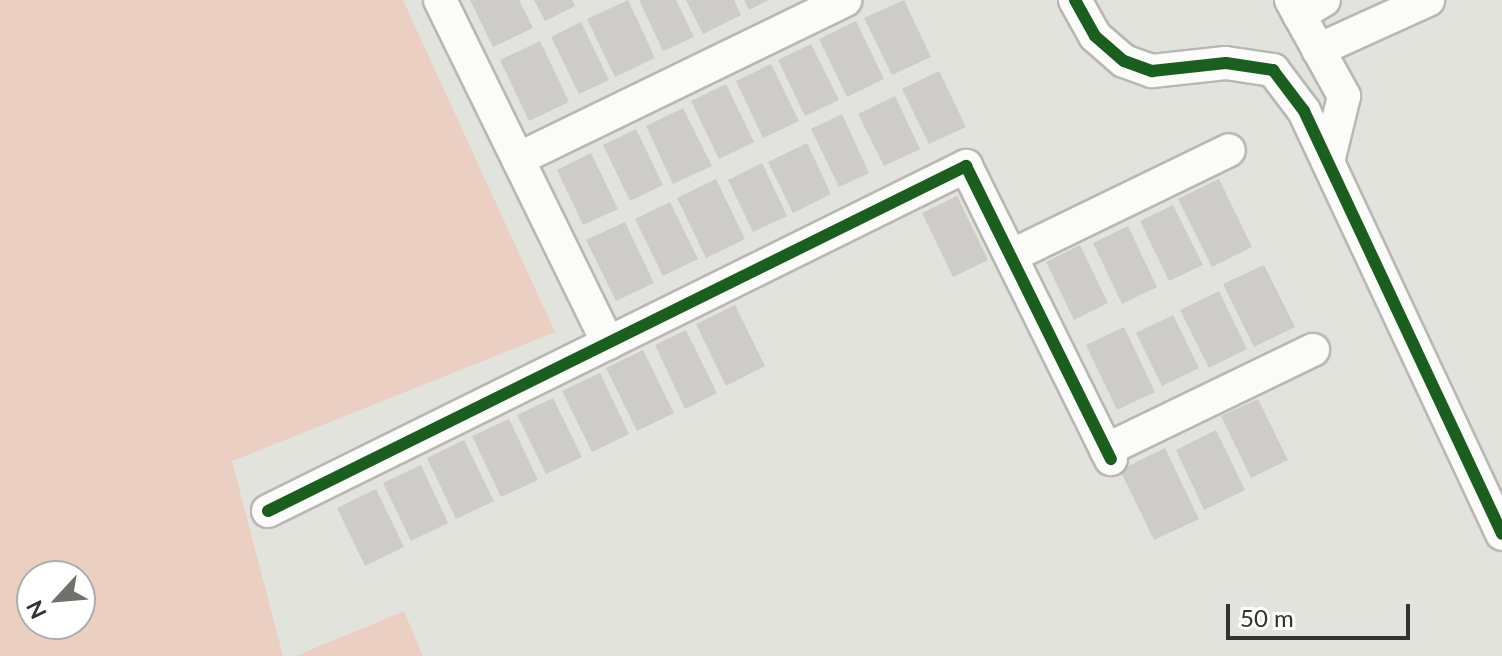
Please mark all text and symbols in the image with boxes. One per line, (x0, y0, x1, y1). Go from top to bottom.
north arrow (16, 560, 96, 640)
scale bar (1230, 588, 1414, 638)
text: N (20, 596, 52, 623)
text: 50 m (1240, 603, 1294, 632)

